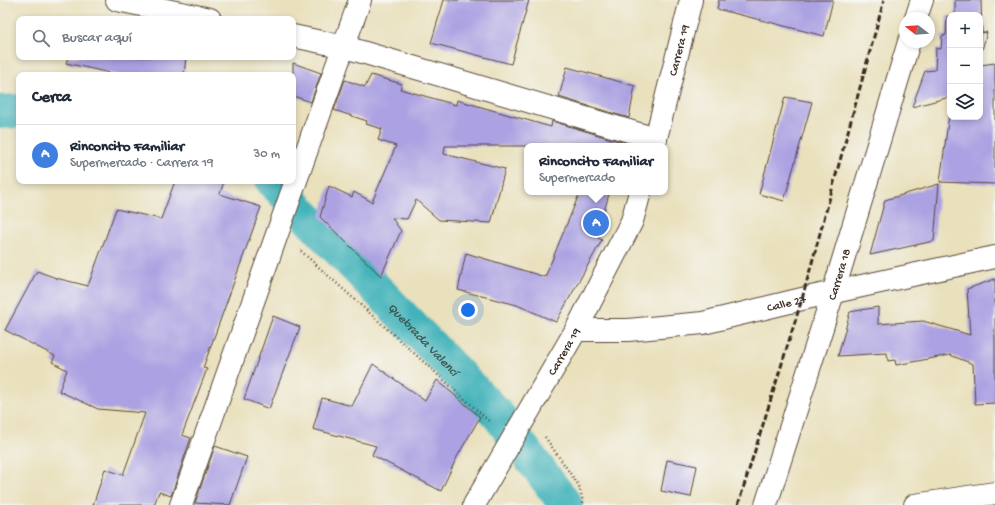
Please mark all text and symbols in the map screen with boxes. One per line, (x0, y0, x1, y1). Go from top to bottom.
north arrow (899, 12, 935, 48)
map controls (947, 12, 983, 120)
button: + (947, 12, 983, 48)
search box (16, 16, 296, 60)
street label: Carrera 19 (667, 23, 693, 78)
icon: search (30, 27, 52, 49)
text: Buscar aquí (62, 29, 132, 47)
button: − (947, 48, 983, 84)
button: layers (947, 84, 983, 120)
text: Cerca (32, 88, 71, 108)
text: Rinconcito Familiar (70, 138, 184, 156)
popup (524, 143, 668, 195)
text: A (41, 147, 49, 162)
text: 30 m (254, 147, 280, 162)
text: Rinconcito Familiar (539, 153, 653, 171)
text: Supermercado · Carrera 19 (70, 156, 213, 171)
text: Supermercado (539, 171, 615, 186)
pin: A (583, 208, 609, 238)
street label: Carrera 18 (826, 247, 855, 302)
street label: Calle 27 (766, 293, 808, 316)
your location (458, 300, 478, 320)
water label: Quebrada Valencí (384, 301, 462, 381)
street label: Carrera 19 (546, 326, 585, 378)

